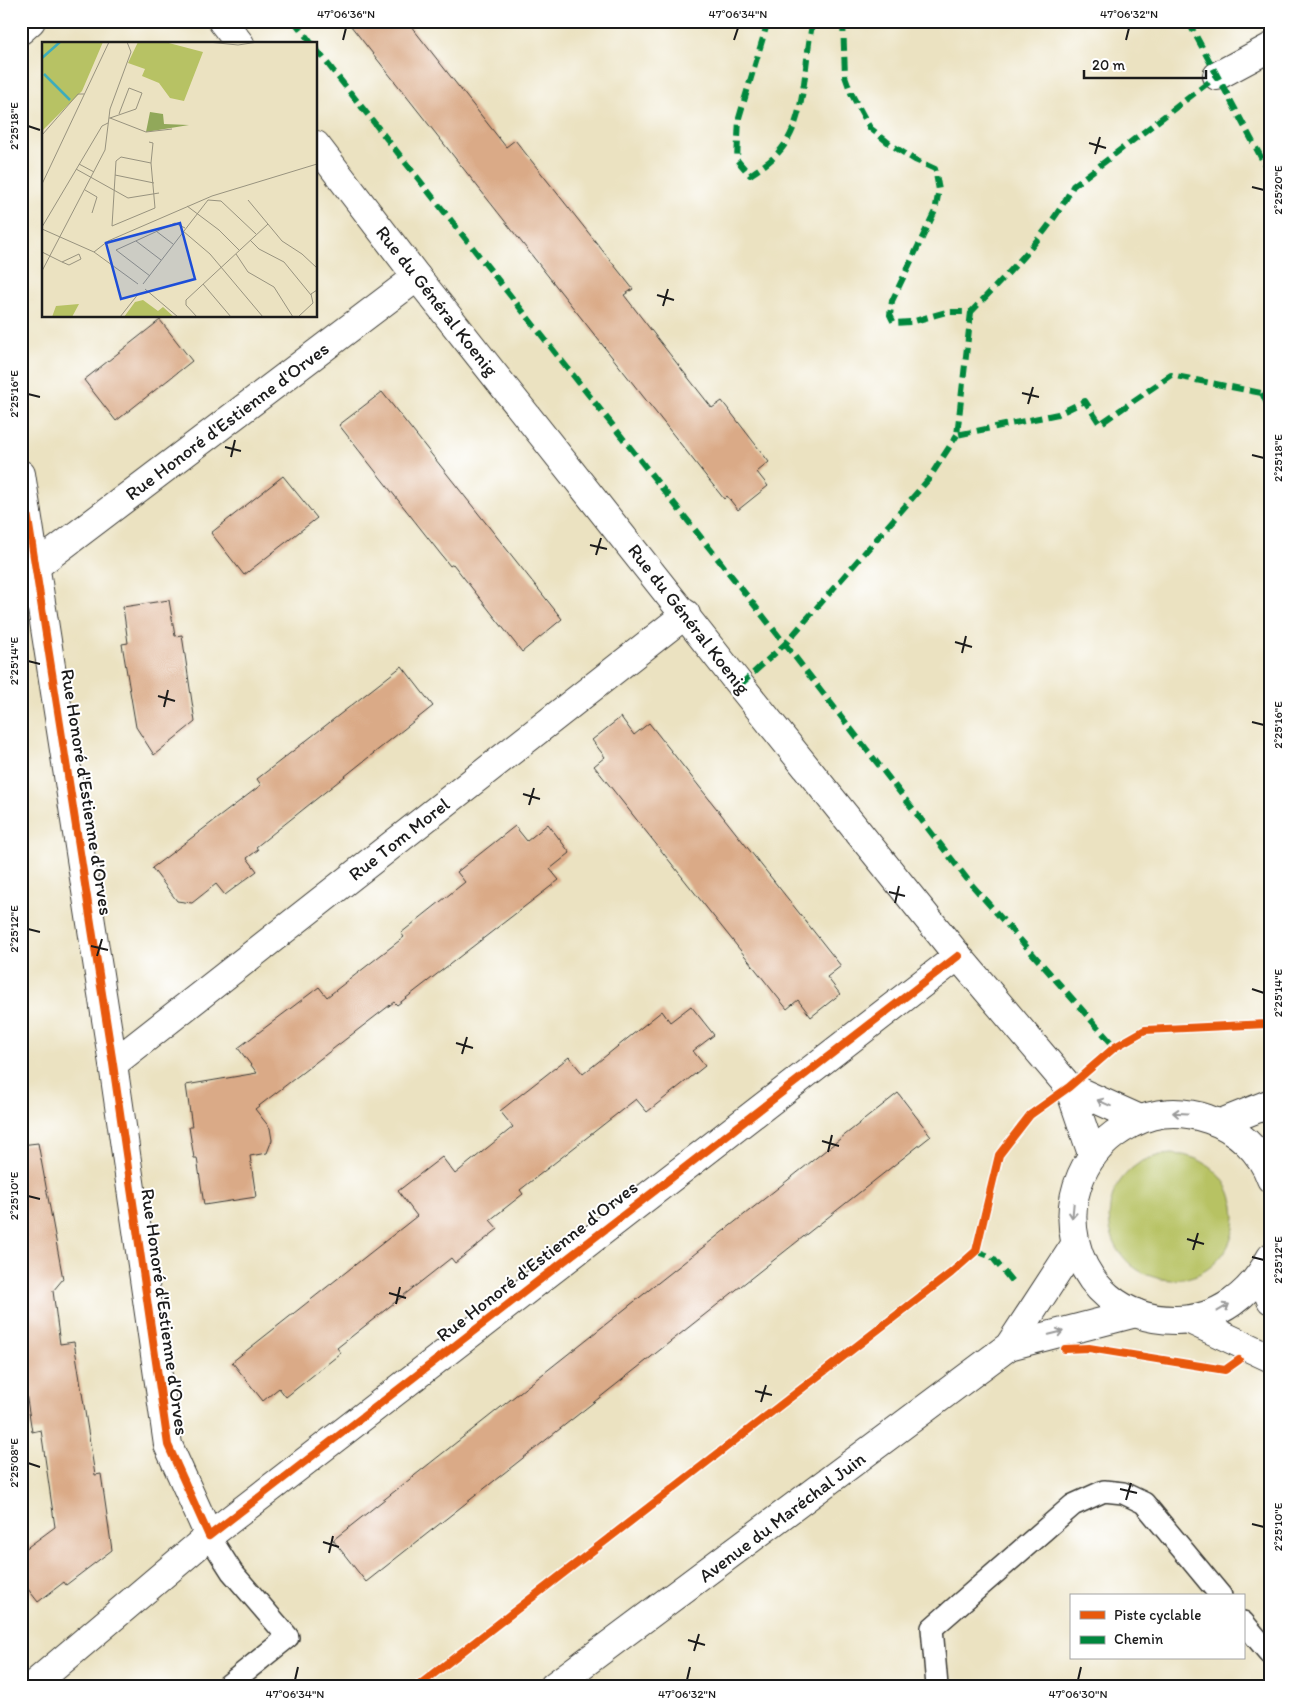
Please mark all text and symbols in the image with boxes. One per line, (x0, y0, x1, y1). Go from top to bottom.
text: 47°06'36"N (317, 7, 375, 21)
text: 47°06'34"N (709, 7, 767, 21)
text: 47°06'32"N (1100, 7, 1158, 21)
inset map (42, 42, 318, 318)
scale bar (1084, 48, 1207, 80)
text: 20 m (1092, 56, 1126, 74)
text: 2°25'18"E (7, 102, 21, 150)
text: 2°25'20"E (1271, 165, 1285, 215)
street label: Rue du Général Koenig (371, 221, 503, 381)
street label: Rue Honoré d'Estienne d'Orves (121, 337, 333, 505)
text: 2°25'16"E (7, 370, 21, 418)
text: 2°25'18"E (1271, 434, 1285, 482)
street label: Rue du Général Koenig (623, 539, 755, 699)
text: 2°25'14"E (7, 636, 21, 685)
street label: Rue Honoré d'Estienne d'Orves (56, 667, 118, 917)
text: 2°25'16"E (1271, 701, 1285, 749)
street label: Rue Tom Morel (344, 792, 455, 886)
text: 2°25'12"E (7, 905, 21, 953)
text: 2°25'14"E (1271, 968, 1285, 1017)
one-way arrow (1097, 1098, 1112, 1107)
one-way arrow (1173, 1109, 1189, 1118)
text: 2°25'10"E (7, 1171, 21, 1220)
street label: Rue Honoré d'Estienne d'Orves (432, 1175, 642, 1347)
street label: Rue Honoré d'Estienne d'Orves (136, 1187, 194, 1437)
one-way arrow (1068, 1202, 1077, 1218)
text: 2°25'12"E (1271, 1236, 1285, 1284)
one-way arrow (1216, 1302, 1230, 1312)
one-way arrow (1047, 1328, 1063, 1337)
text: 2°25'08"E (7, 1438, 21, 1488)
street label: Avenue du Maréchal Juin (694, 1447, 870, 1587)
text: 2°25'10"E (1271, 1502, 1285, 1551)
legend (1070, 1594, 1244, 1660)
text: Piste cyclable (1114, 1606, 1201, 1624)
text: Chemin (1114, 1630, 1164, 1648)
text: 47°06'34"N (266, 1687, 324, 1701)
text: 47°06'32"N (658, 1687, 716, 1701)
text: 47°06'30"N (1048, 1687, 1108, 1701)

